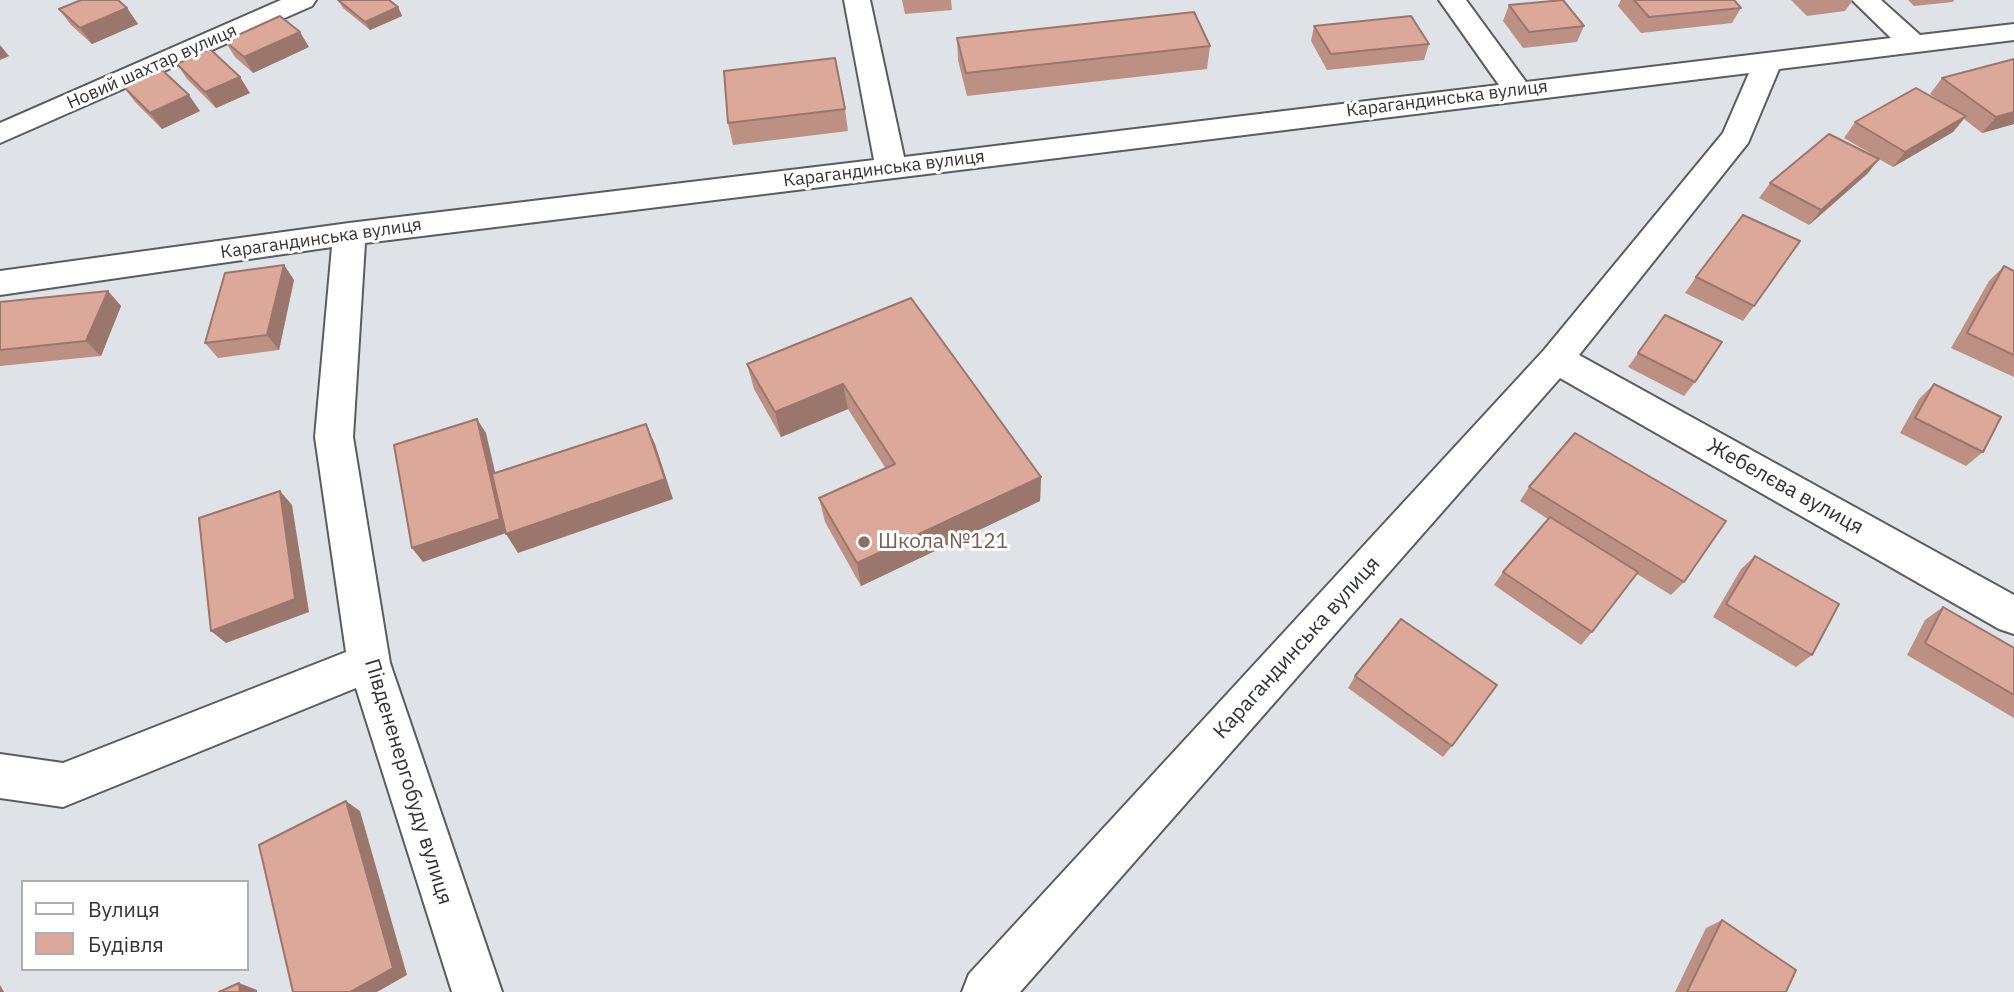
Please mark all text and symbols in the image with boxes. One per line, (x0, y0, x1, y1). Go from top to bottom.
street label: Новий шахтар вулиця (64, 20, 240, 114)
street label: Карагандинська вулиця (1345, 76, 1549, 122)
street label: Карагандинська вулиця (782, 146, 986, 192)
street label: Карагандинська вулиця (219, 214, 423, 264)
street label: Жебелєва вулиця (1702, 434, 1868, 540)
place label: Школа №121 (878, 529, 1008, 555)
marker: Школа №121 (856, 534, 872, 550)
street label: Карагандинська вулиця (1208, 552, 1386, 744)
street label: Південенергобуду вулиця (359, 656, 457, 908)
legend (21, 880, 248, 971)
text: Вулиця (88, 895, 160, 923)
text: Будівля (88, 930, 164, 958)

